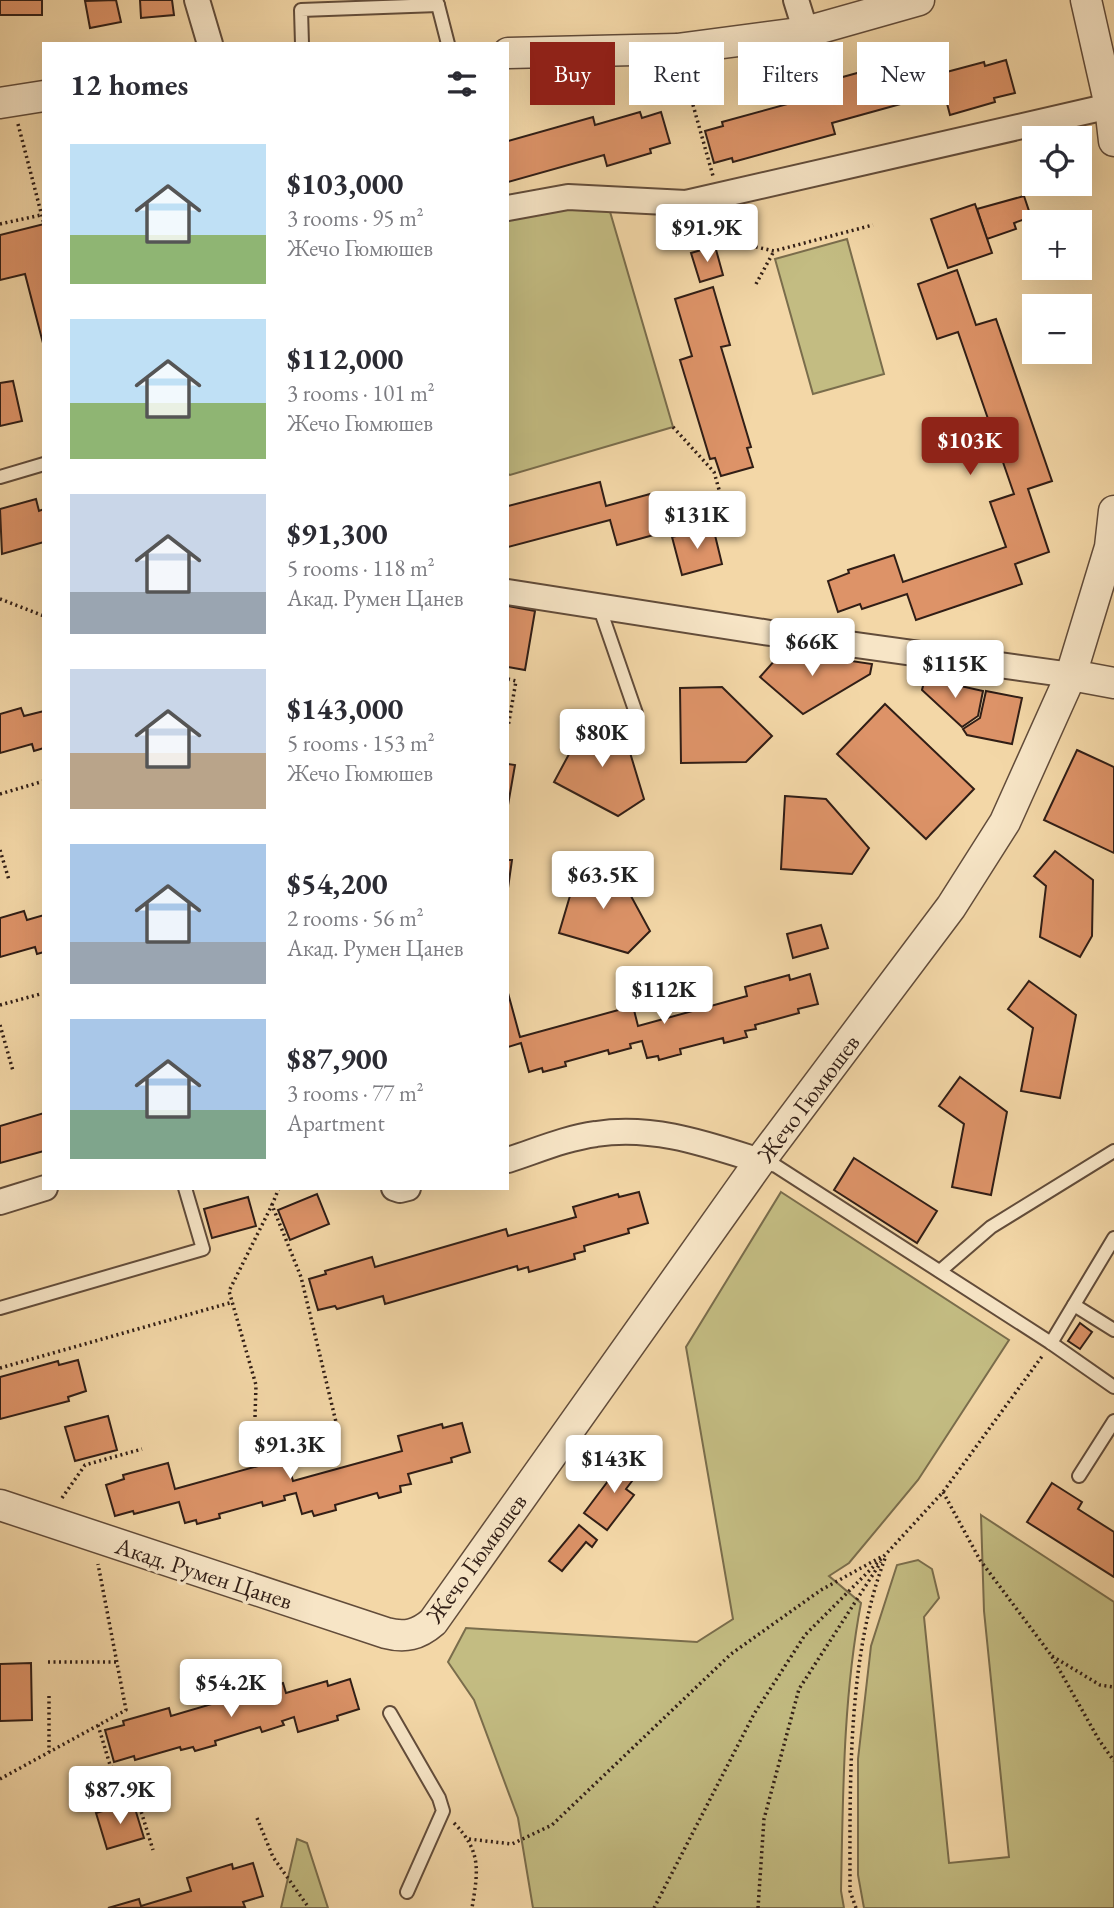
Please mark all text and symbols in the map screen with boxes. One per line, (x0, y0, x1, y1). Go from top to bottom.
chip: Buy (530, 42, 615, 105)
chip: Rent (629, 42, 724, 105)
chip: Filters (738, 42, 843, 105)
chip: New (857, 42, 949, 105)
text: 12 homes (70, 65, 188, 104)
icon: filters (443, 65, 481, 103)
map controls (1022, 126, 1092, 364)
button: locate (1022, 126, 1092, 196)
text: $103,000 (287, 164, 403, 203)
icon: home (126, 172, 210, 256)
text: 3 rooms · 95 m² (287, 203, 424, 233)
pin: $91.9K (650, 204, 764, 264)
button: + (1022, 210, 1092, 280)
text: $91.9K (672, 212, 742, 242)
text: Жечо Гюмюшев (287, 233, 433, 263)
button: − (1022, 294, 1092, 364)
text: $112,000 (287, 339, 403, 378)
icon: home (126, 347, 210, 431)
text: 3 rooms · 101 m² (287, 378, 435, 408)
text: Жечо Гюмюшев (287, 408, 433, 438)
pin: $103K (921, 418, 1019, 477)
text: $103K (938, 425, 1002, 455)
pin: $131K (648, 491, 746, 551)
text: $131K (665, 499, 729, 529)
text: $91,300 (287, 514, 388, 553)
icon: home (126, 522, 210, 606)
text: 5 rooms · 118 m² (287, 553, 435, 583)
text: Акад. Румен Цанев (287, 583, 464, 613)
pin: $66K (771, 618, 853, 678)
text: $66K (786, 626, 838, 656)
pin: $115K (906, 640, 1004, 700)
text: $115K (923, 648, 987, 678)
text: $143,000 (287, 689, 403, 728)
icon: home (126, 697, 210, 781)
pin: $80K (561, 710, 643, 769)
text: $80K (576, 717, 628, 747)
text: 5 rooms · 153 m² (287, 728, 435, 758)
text: Жечо Гюмюшев (287, 758, 433, 788)
pin: $63.5K (546, 852, 660, 911)
text: $63.5K (568, 859, 638, 889)
text: $54,200 (287, 864, 388, 903)
icon: home (126, 872, 210, 956)
text: 2 rooms · 56 m² (287, 903, 424, 933)
text: Акад. Румен Цанев (287, 933, 464, 963)
pin: $112K (615, 967, 713, 1026)
text: $112K (632, 974, 696, 1004)
street label: Жечо Гюмюшев (749, 1028, 866, 1169)
text: $87,900 (287, 1039, 388, 1078)
icon: home (126, 1047, 210, 1131)
text: 3 rooms · 77 m² (287, 1078, 424, 1108)
text: Apartment (287, 1108, 385, 1138)
pin: $91.3K (233, 1422, 347, 1481)
text: $91.3K (255, 1429, 325, 1459)
pin: $143K (565, 1436, 663, 1495)
text: $143K (582, 1443, 646, 1473)
street label: Жечо Гюмюшев (418, 1487, 533, 1630)
street label: Акад. Румен Цанев (111, 1529, 296, 1616)
pin: $54.2K (174, 1660, 288, 1719)
text: $54.2K (196, 1667, 266, 1697)
pin: $87.9K (63, 1766, 177, 1826)
text: $87.9K (85, 1774, 155, 1804)

